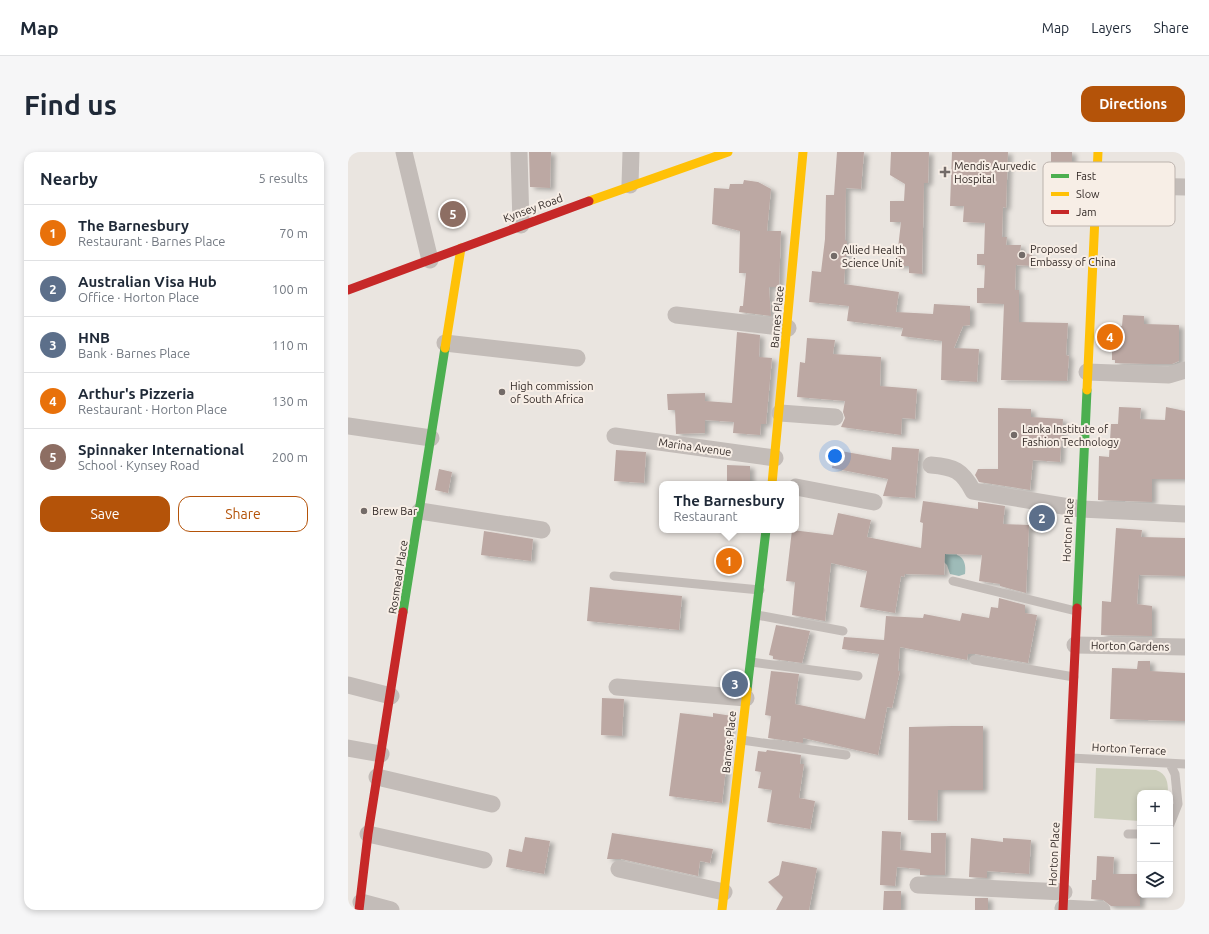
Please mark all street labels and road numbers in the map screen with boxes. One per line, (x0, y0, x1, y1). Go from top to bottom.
street label: Kynsey Road (502, 192, 564, 224)
street label: Barnes Place (768, 285, 786, 349)
street label: Marina Avenue (658, 436, 732, 458)
street label: Horton Place (1060, 498, 1076, 562)
street label: Rosmead Place (386, 539, 410, 615)
street label: Horton Gardens (1091, 639, 1170, 653)
street label: Barnes Place (720, 710, 738, 774)
street label: Horton Terrace (1091, 741, 1167, 757)
street label: Horton Place (1046, 822, 1062, 886)

